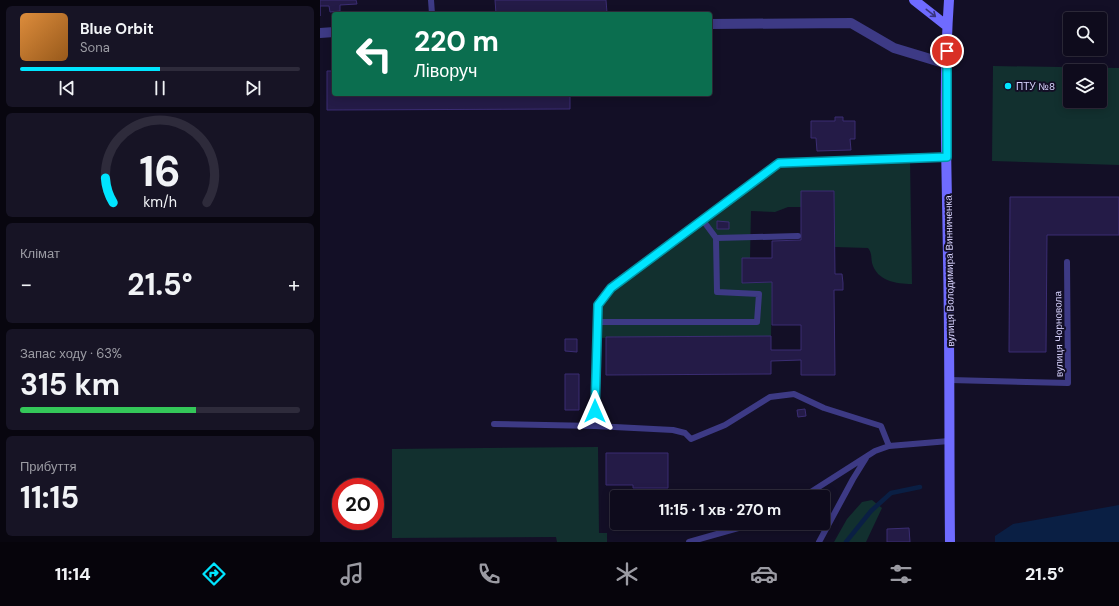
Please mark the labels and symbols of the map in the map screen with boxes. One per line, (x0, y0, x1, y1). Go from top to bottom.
one-way arrow (925, 9, 936, 17)
pin (930, 34, 964, 68)
place label: ПТУ №8 (1016, 80, 1055, 93)
marker: ПТУ №8 (1003, 81, 1013, 91)
street label: вулиця Володимира Винниченка (942, 195, 957, 347)
street label: вулиця Чорновола (1051, 290, 1066, 377)
position arrow (574, 390, 616, 432)
speed limit sign: 20 (332, 478, 384, 530)

